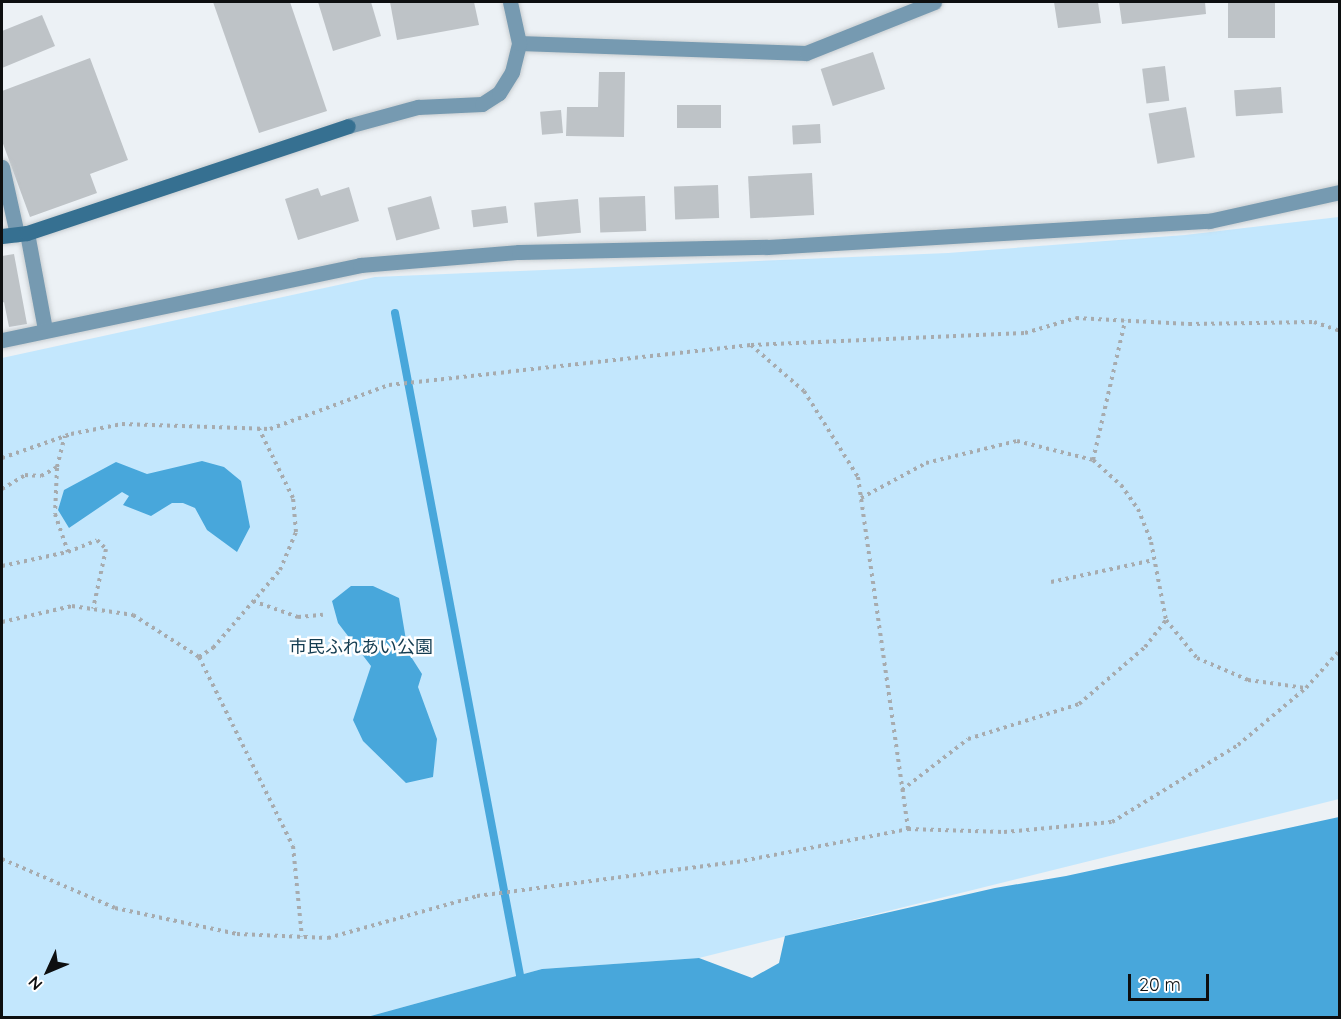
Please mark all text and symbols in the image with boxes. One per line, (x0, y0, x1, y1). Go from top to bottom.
park label: 市民ふれあい公園 (289, 636, 433, 658)
north arrow (18, 941, 78, 1001)
scale bar (1131, 962, 1212, 1000)
text: N (24, 972, 46, 995)
text: 20 m (1139, 973, 1181, 996)

